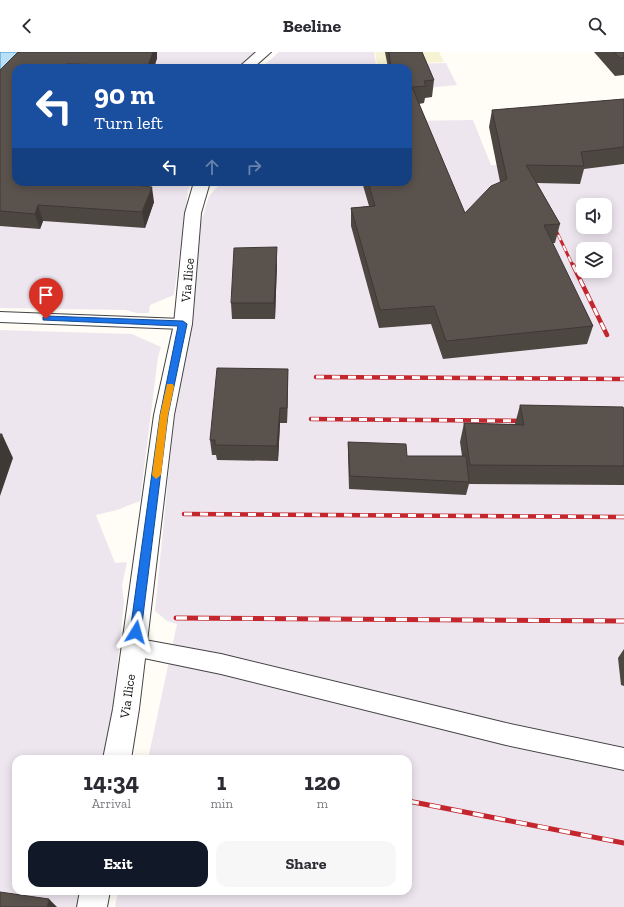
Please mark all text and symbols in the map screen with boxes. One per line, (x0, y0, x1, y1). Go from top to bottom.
icon: back (16, 15, 38, 37)
text: Beeline (283, 15, 341, 37)
icon: search (586, 15, 608, 37)
text: 90 m (94, 78, 155, 111)
icon: left (28, 80, 80, 132)
text: Turn left (94, 112, 163, 134)
icon: left (159, 156, 181, 178)
icon: ahead (201, 156, 223, 178)
icon: right (243, 156, 265, 178)
map controls (576, 198, 612, 278)
button: sound (576, 198, 612, 234)
button: layers (576, 242, 612, 278)
street label: Via Ilice (178, 257, 197, 304)
pin (29, 278, 63, 319)
icon: arrive (35, 284, 57, 306)
position arrow (115, 611, 157, 653)
street label: Via Ilice (117, 673, 138, 720)
text: 14:34 (83, 767, 139, 796)
text: 1 (217, 767, 227, 796)
text: 120 (304, 767, 341, 796)
text: Arrival (92, 796, 131, 811)
text: min (211, 796, 233, 811)
text: m (317, 796, 328, 811)
button: Exit (28, 841, 208, 887)
button: Share (216, 841, 396, 887)

